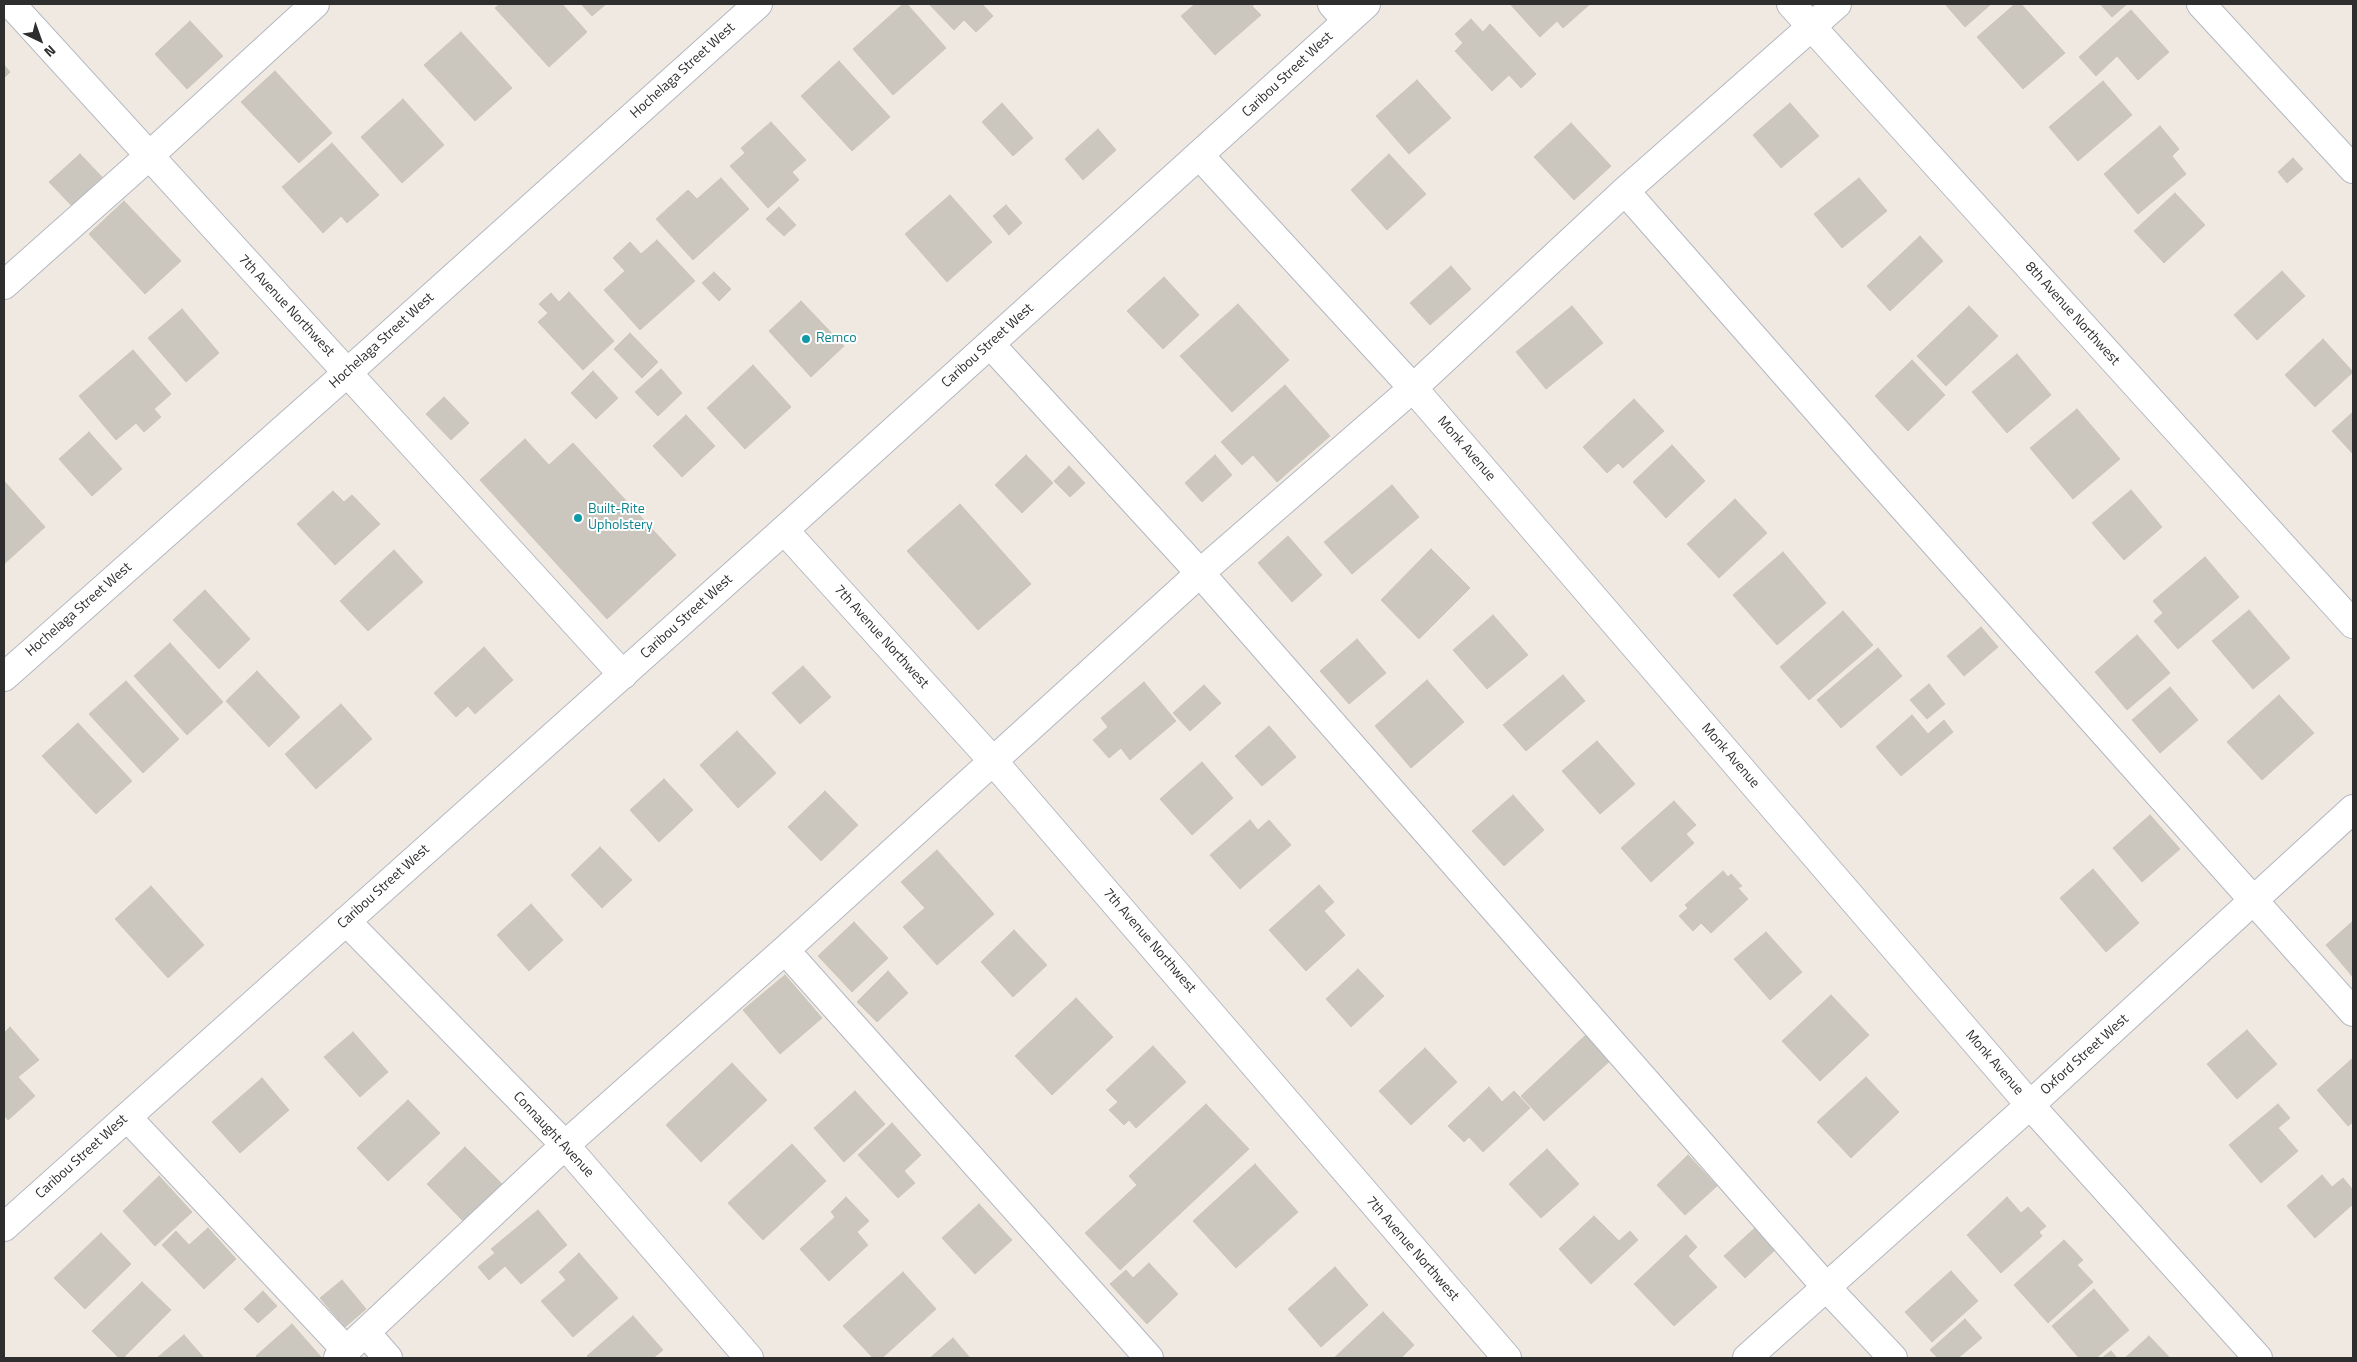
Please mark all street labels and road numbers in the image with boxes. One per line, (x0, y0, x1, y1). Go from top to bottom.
street label: Hochelaga Street West (627, 20, 739, 122)
street label: Caribou Street West (1239, 29, 1337, 121)
street label: 7th Avenue Northwest (234, 252, 338, 360)
street label: 8th Avenue Northwest (2021, 259, 2123, 369)
street label: Hochelaga Street West (326, 290, 438, 392)
street label: Caribou Street West (939, 300, 1037, 392)
street label: Monk Avenue (1433, 413, 1499, 485)
street label: Hochelaga Street West (23, 559, 135, 661)
street label: Caribou Street West (638, 571, 736, 663)
street label: 7th Avenue Northwest (830, 582, 932, 692)
street label: Monk Avenue (1697, 720, 1763, 792)
street label: Caribou Street West (335, 841, 433, 933)
street label: 7th Avenue Northwest (1099, 885, 1199, 997)
street label: Oxford Street West (2038, 1011, 2132, 1099)
street label: Monk Avenue (1961, 1027, 2027, 1099)
street label: Connaught Avenue (509, 1089, 597, 1181)
street label: Caribou Street West (33, 1111, 131, 1203)
street label: 7th Avenue Northwest (1362, 1193, 1462, 1305)

